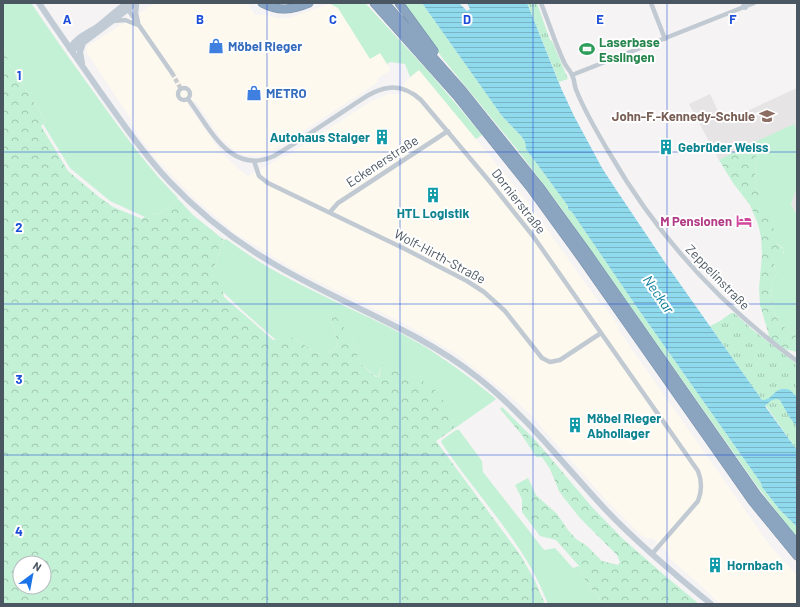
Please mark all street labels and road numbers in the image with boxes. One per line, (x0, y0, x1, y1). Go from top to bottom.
street label: Eckenerstraße (343, 132, 421, 190)
street label: Dornierstraße (489, 165, 549, 237)
street label: Wolf-Hirth-Straße (392, 225, 489, 287)
street label: Zeppelinstraße (683, 241, 753, 313)

